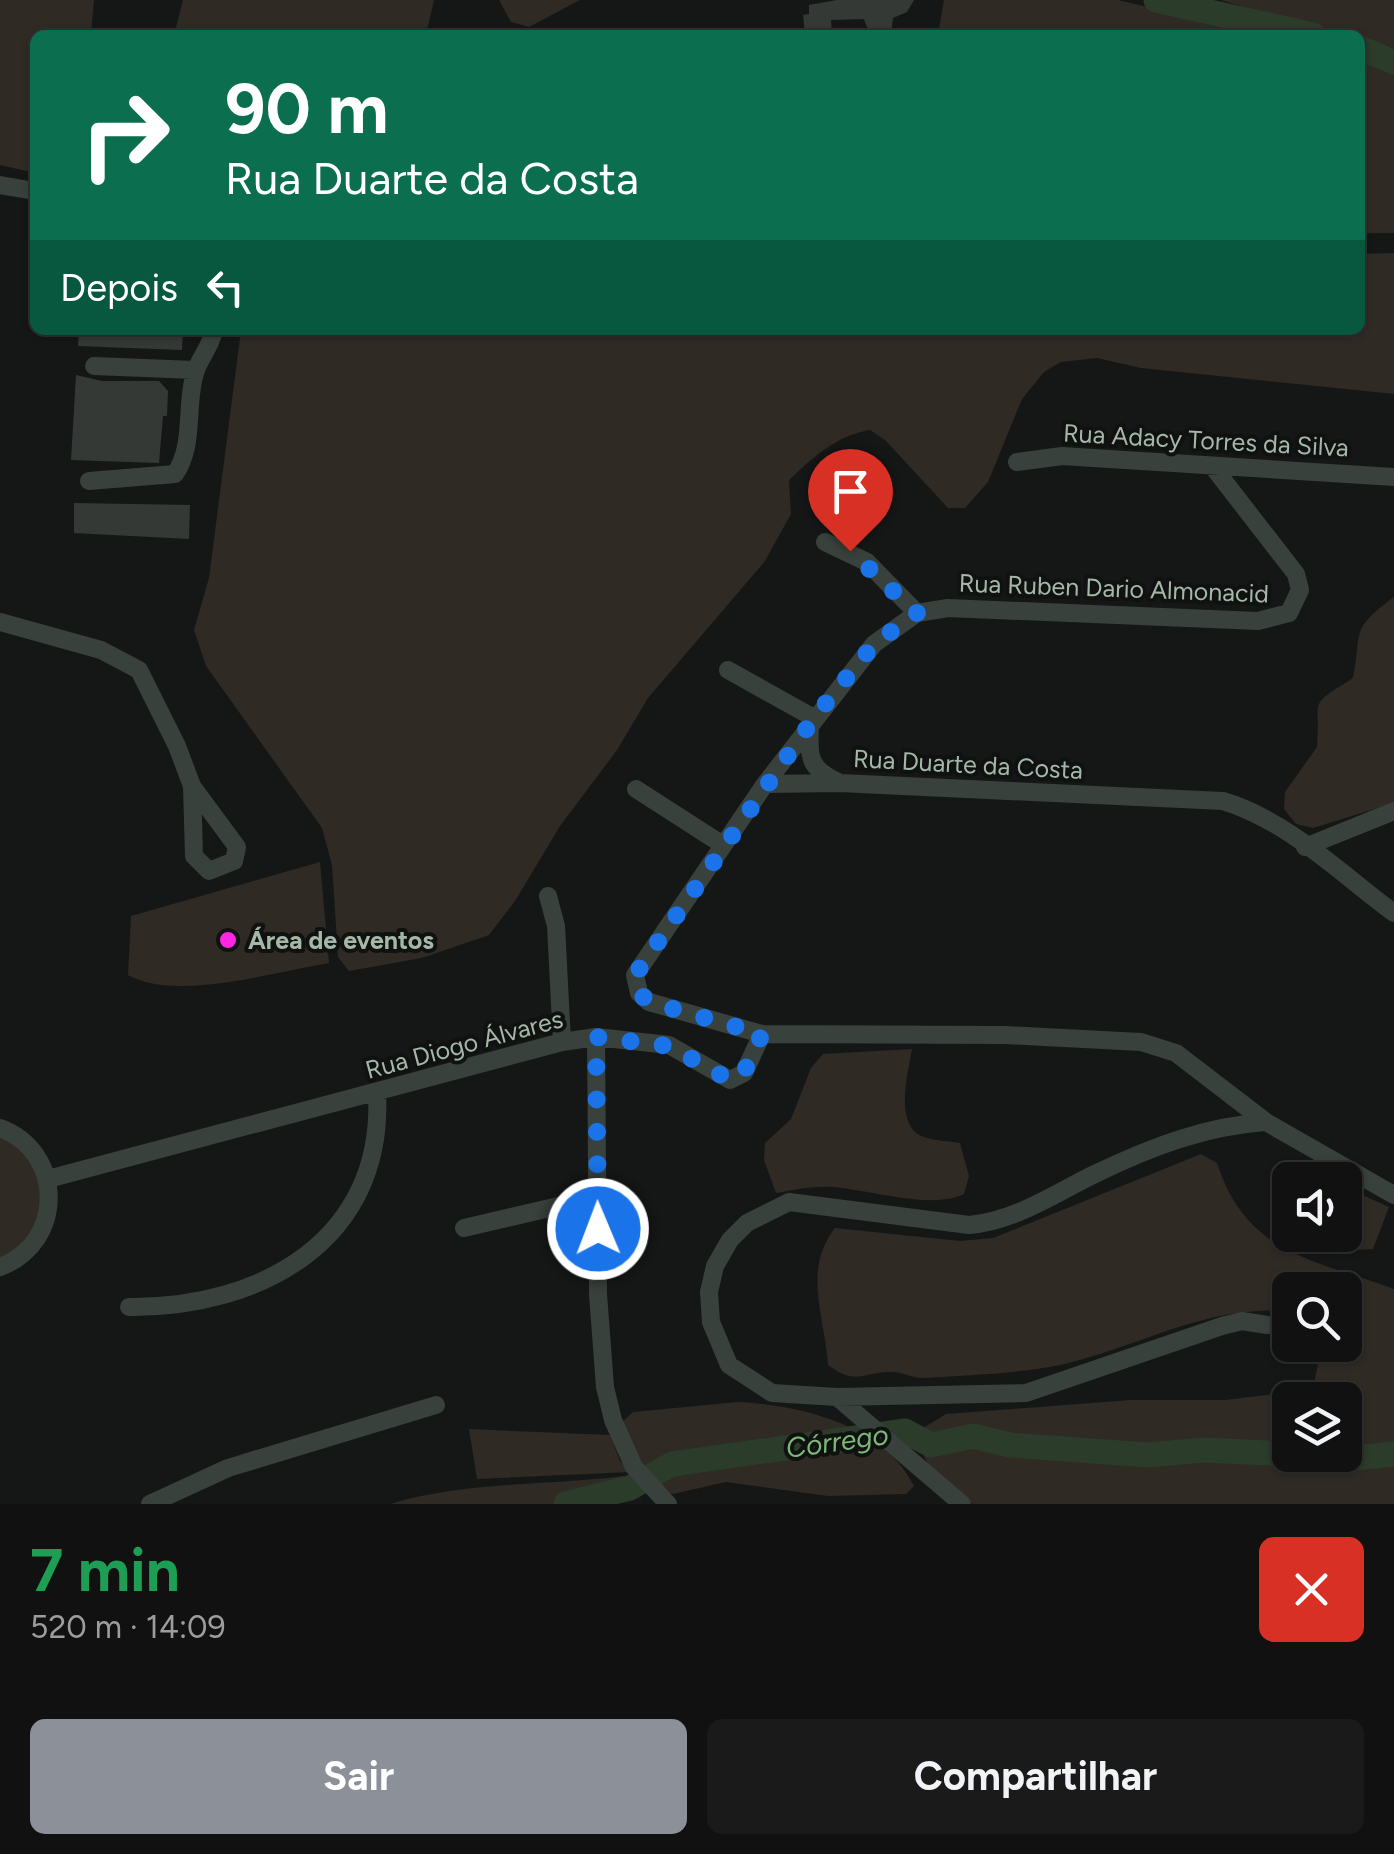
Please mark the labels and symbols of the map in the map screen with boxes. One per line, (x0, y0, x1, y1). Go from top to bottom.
street label: Rua Adacy Torres da Silva (1062, 418, 1350, 462)
pin (808, 449, 893, 552)
street label: Rua Ruben Dario Almonacid (958, 568, 1270, 608)
street label: Rua Duarte da Costa (852, 743, 1084, 785)
place label: Área de eventos (248, 925, 434, 955)
marker: Área de eventos (217, 929, 239, 951)
street label: Rua Diogo Álvares (362, 1003, 566, 1085)
position arrow (546, 1177, 650, 1281)
water label: Córrego (783, 1417, 891, 1465)

